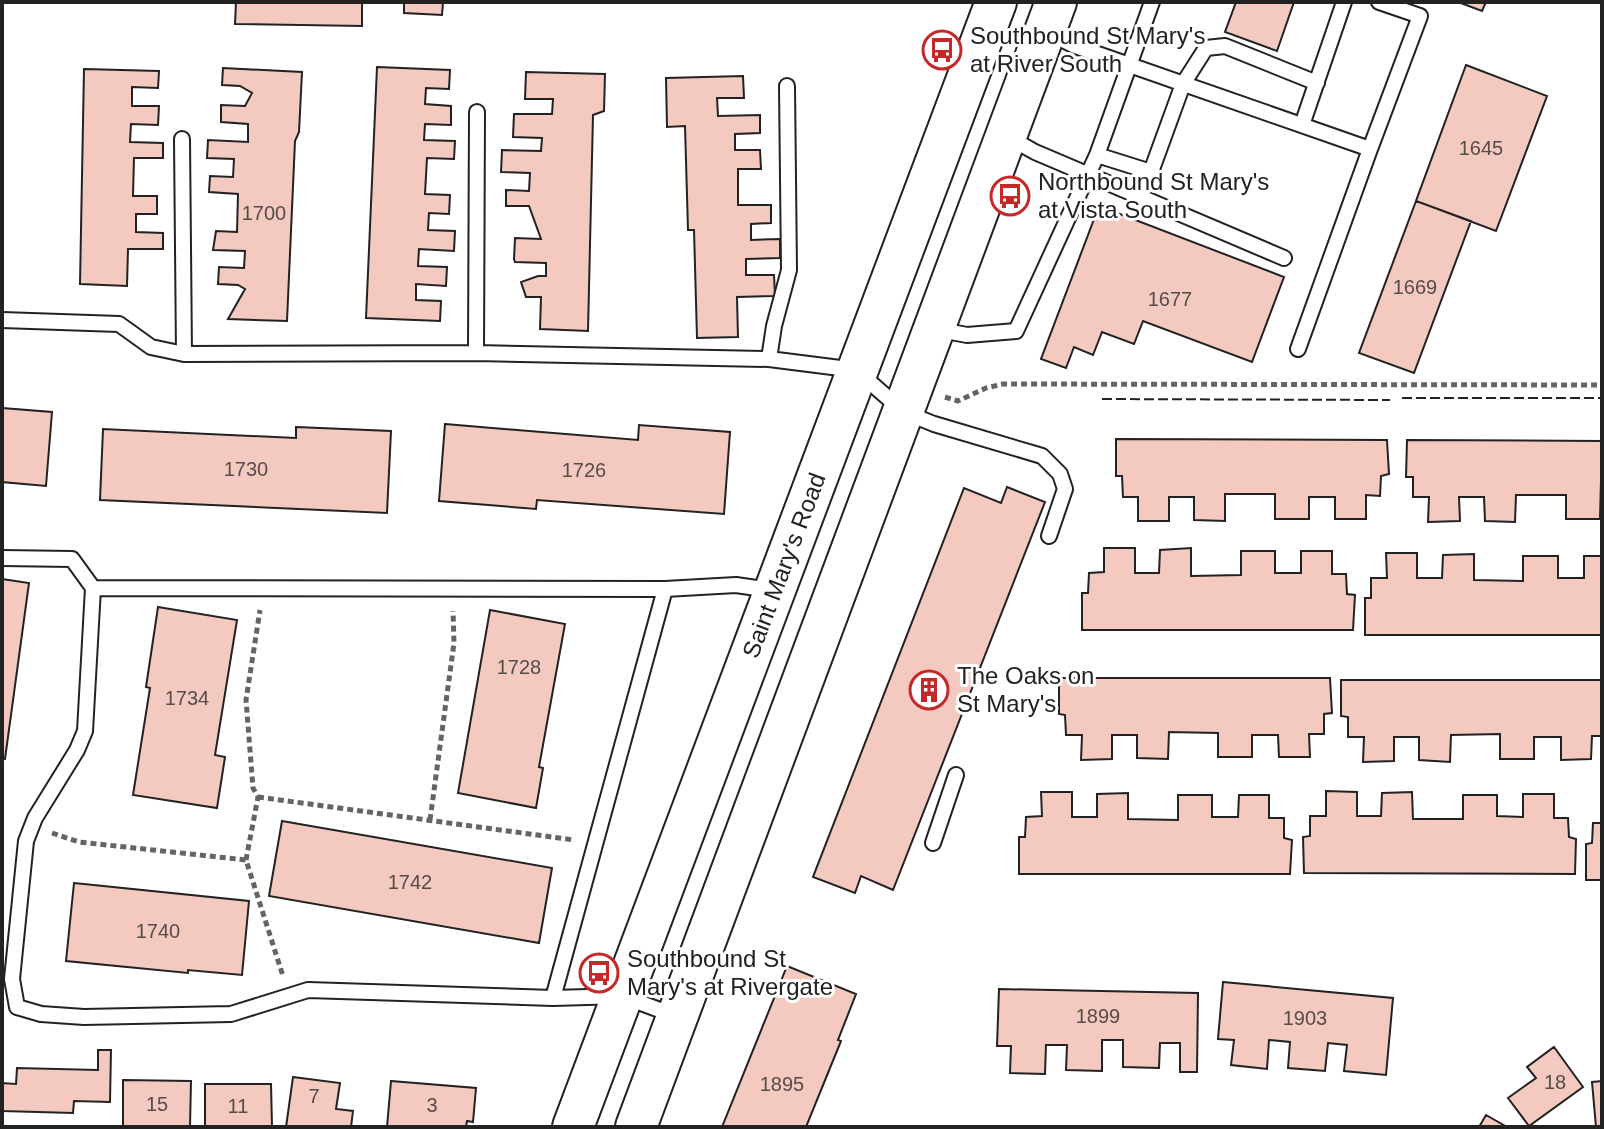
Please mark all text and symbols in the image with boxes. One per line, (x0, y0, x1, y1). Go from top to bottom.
place label: Southbound St Mary's at River South (970, 22, 1205, 77)
bus stop icon: Southbound St Mary's at River South (921, 29, 963, 71)
house number: 1645 (1459, 137, 1503, 159)
place label: Northbound St Mary's at Vista South (1038, 168, 1269, 223)
bus stop icon: Northbound St Mary's at Vista South (989, 175, 1031, 217)
house number: 1700 (242, 202, 286, 224)
house number: 1669 (1393, 276, 1437, 298)
house number: 1677 (1148, 288, 1192, 310)
house number: 1730 (224, 458, 268, 480)
house number: 1726 (562, 459, 606, 481)
street label: Saint Mary's Road (737, 469, 831, 661)
house number: 1728 (497, 656, 541, 678)
place label: The Oaks on St Mary's (957, 662, 1094, 717)
building icon: The Oaks on St Mary's (908, 669, 950, 711)
house number: 1734 (165, 687, 209, 709)
house number: 1742 (388, 871, 432, 893)
house number: 1740 (136, 920, 180, 942)
place label: Southbound St Mary's at Rivergate (627, 945, 833, 1000)
bus stop icon: Southbound St Mary's at Rivergate (578, 952, 620, 994)
house number: 1899 (1076, 1005, 1120, 1027)
house number: 1903 (1283, 1007, 1327, 1029)
house number: 18 (1544, 1071, 1566, 1093)
house number: 1895 (760, 1073, 804, 1095)
house number: 7 (308, 1085, 320, 1107)
house number: 15 (146, 1093, 168, 1115)
house number: 3 (426, 1094, 438, 1116)
house number: 11 (228, 1095, 248, 1117)

